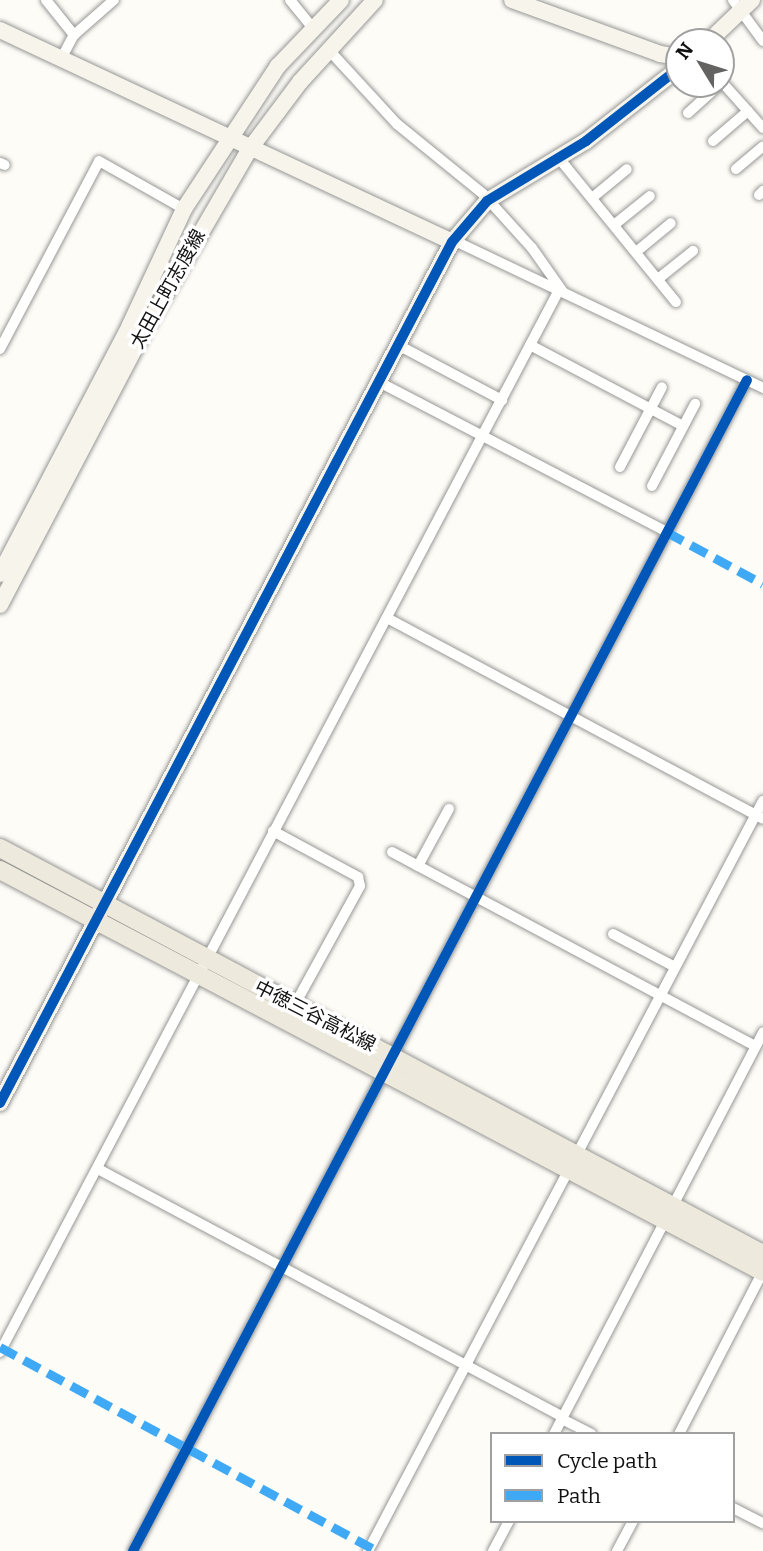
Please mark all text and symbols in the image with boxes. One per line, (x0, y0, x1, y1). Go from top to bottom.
north arrow (665, 28, 735, 98)
text: N (671, 38, 698, 64)
street label: 太田上町志度線 (126, 225, 210, 353)
street label: 中徳三谷高松線 (251, 976, 379, 1056)
legend (490, 1432, 735, 1523)
text: Cycle path (557, 1448, 657, 1474)
text: Path (557, 1483, 601, 1509)

